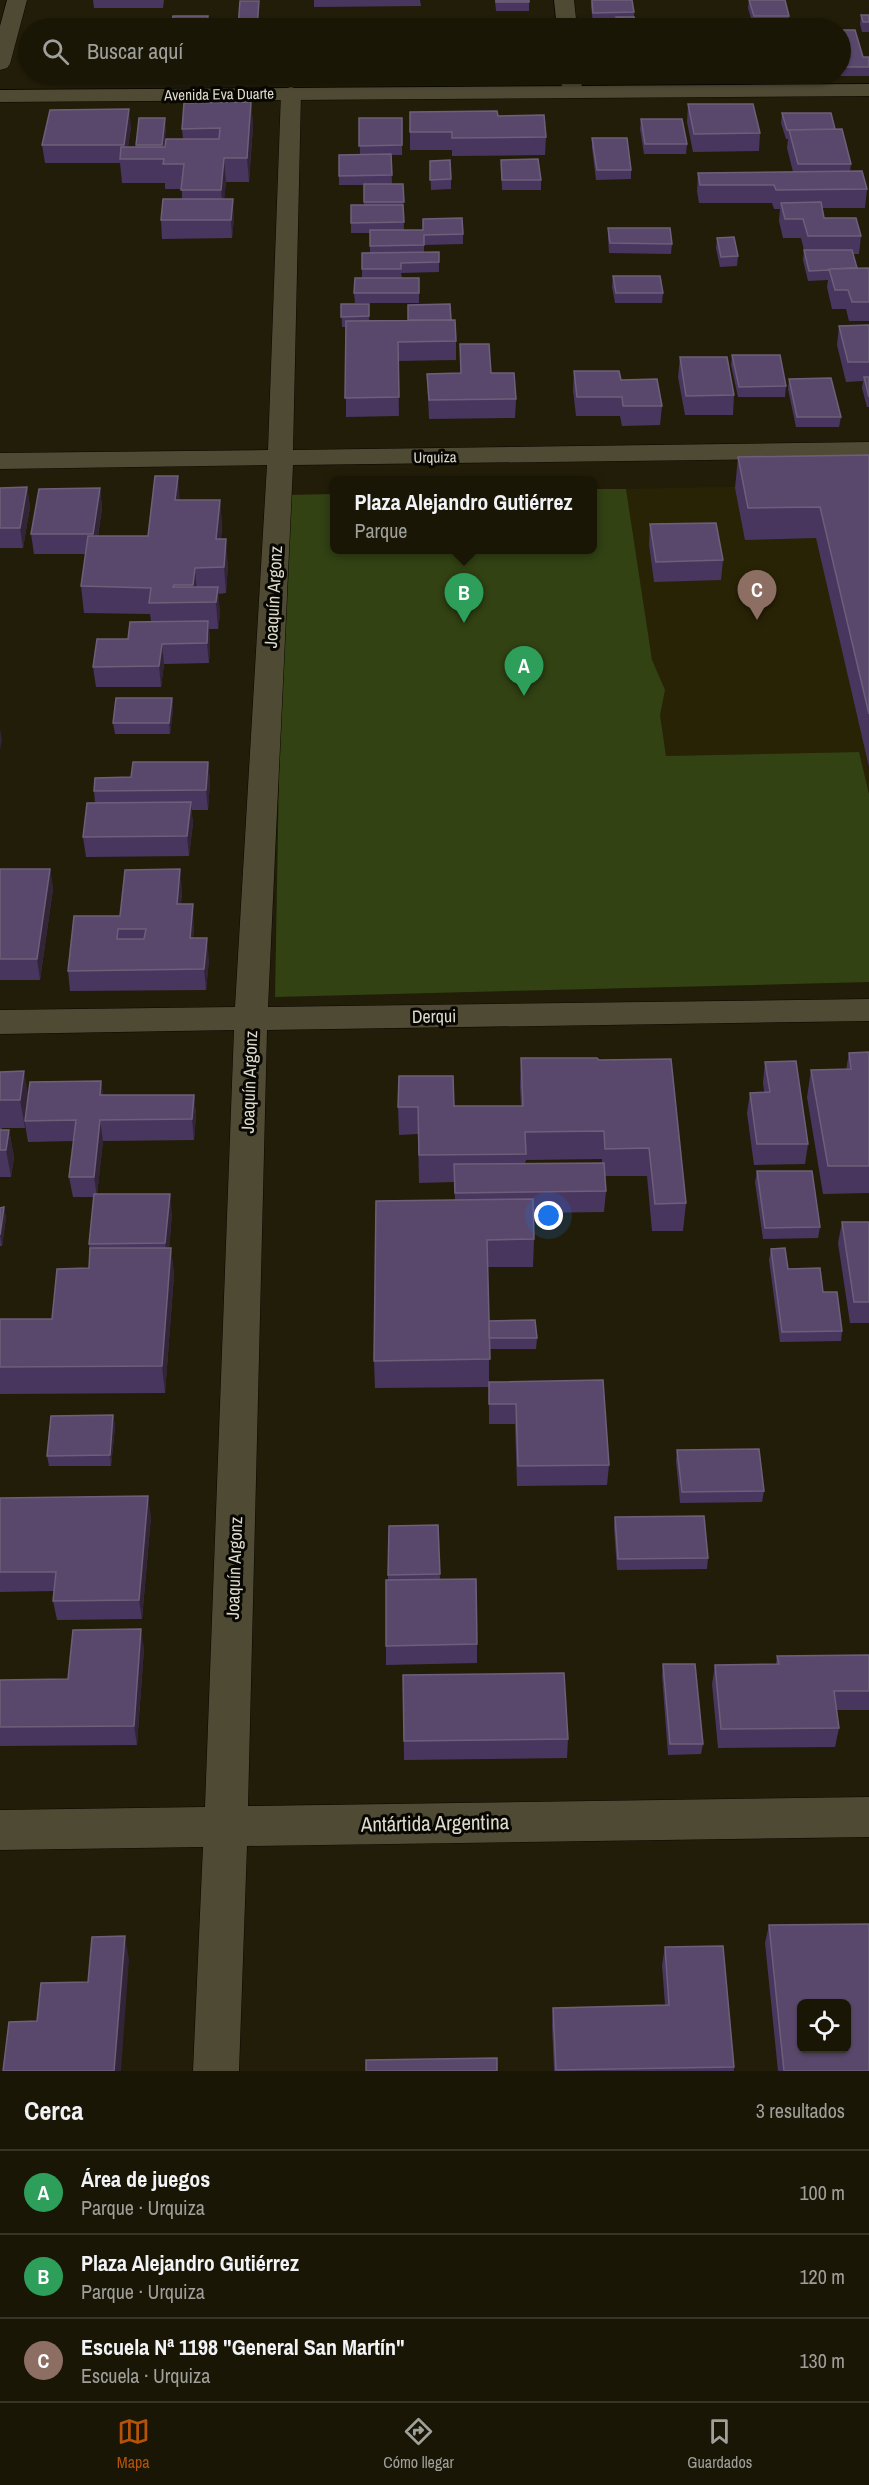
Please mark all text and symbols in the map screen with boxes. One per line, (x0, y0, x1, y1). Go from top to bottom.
search box (18, 18, 851, 84)
icon: search (39, 35, 72, 68)
text: Buscar aquí (87, 36, 183, 66)
street label: Avenida Eva Duarte (163, 83, 274, 105)
street label: Urquiza (413, 446, 457, 468)
popup (330, 476, 597, 554)
text: Plaza Alejandro Gutiérrez (355, 487, 572, 517)
text: Parque (355, 517, 407, 544)
street label: Joaquín Argonz (258, 545, 288, 649)
pin: C (738, 570, 777, 620)
pin: B (444, 574, 484, 623)
pin: A (504, 646, 544, 696)
street label: Derqui (412, 1003, 456, 1029)
street label: Joaquín Argonz (235, 1030, 263, 1134)
your location (534, 1201, 563, 1230)
street label: Joaquín Argonz (220, 1516, 248, 1620)
street label: Antártida Argentina (360, 1807, 510, 1839)
map controls (797, 1999, 851, 2053)
button: locate (797, 1999, 851, 2053)
text: Cerca (24, 2093, 83, 2128)
text: 3 resultados (756, 2097, 845, 2124)
text: Área de juegos (81, 2164, 210, 2194)
text: A (38, 2179, 49, 2206)
text: 100 m (799, 2179, 845, 2206)
text: Parque · Urquiza (81, 2194, 205, 2221)
text: Plaza Alejandro Gutiérrez (81, 2248, 299, 2278)
text: B (38, 2263, 49, 2290)
text: 120 m (799, 2263, 845, 2290)
text: Parque · Urquiza (81, 2278, 205, 2305)
text: Escuela Nª 1198 "General San Martín" (81, 2332, 405, 2362)
text: C (38, 2347, 49, 2374)
text: 130 m (799, 2347, 845, 2374)
text: Escuela · Urquiza (81, 2362, 210, 2389)
tab: Mapa (117, 2415, 150, 2473)
tab: Cómo llegar (383, 2415, 454, 2473)
tab: Guardados (687, 2415, 752, 2473)

